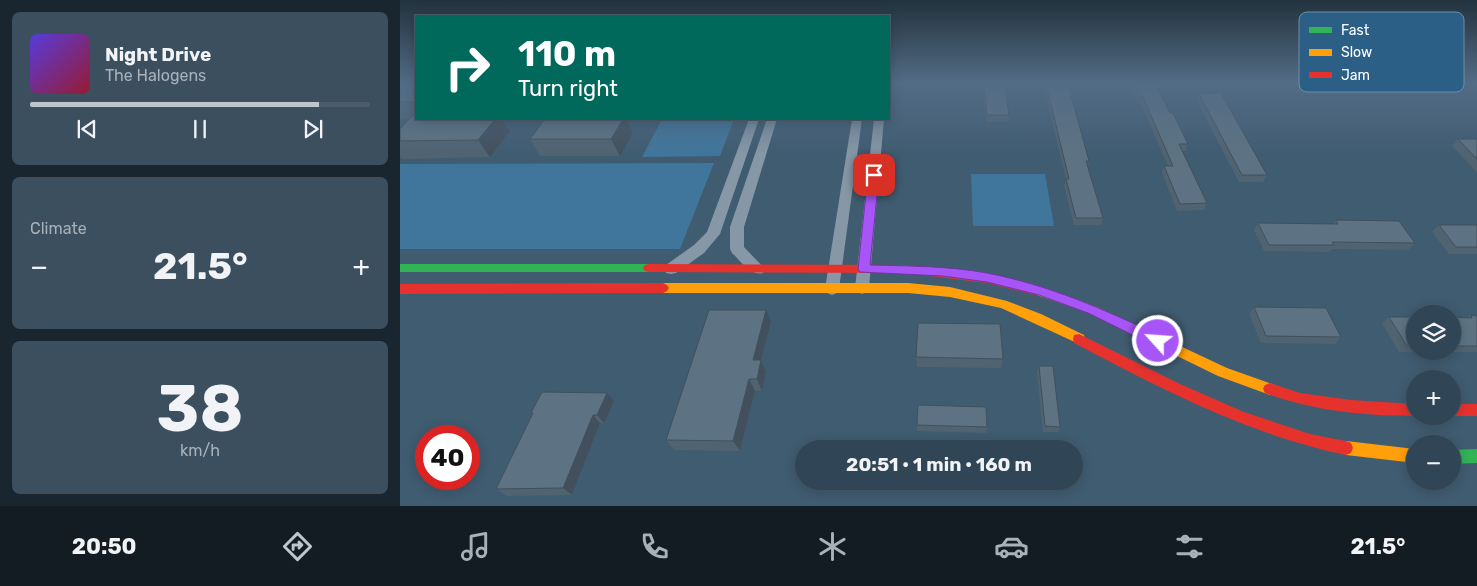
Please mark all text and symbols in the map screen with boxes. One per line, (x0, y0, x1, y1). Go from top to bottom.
legend (1299, 12, 1464, 92)
text: Fast (1341, 22, 1370, 39)
text: 110 m (518, 33, 616, 75)
icon: right (435, 35, 500, 100)
text: Night Drive (105, 43, 211, 66)
text: Slow (1341, 44, 1372, 61)
text: The Halogens (105, 66, 206, 85)
text: Jam (1341, 67, 1370, 84)
text: Turn right (518, 75, 618, 102)
icon: previous (73, 115, 101, 143)
icon: pause (186, 115, 214, 143)
icon: next (299, 115, 327, 143)
pin (853, 154, 895, 196)
icon: arrive (860, 161, 888, 189)
text: Climate (30, 219, 87, 238)
text: 21.5° (153, 243, 248, 289)
text: − (30, 250, 48, 283)
text: + (353, 250, 370, 283)
map controls (1406, 305, 1461, 490)
button: layers (1406, 305, 1461, 360)
position arrow (1131, 314, 1183, 366)
text: 38 (157, 370, 243, 447)
button: + (1406, 370, 1461, 425)
speed limit sign: 40 (415, 425, 480, 490)
button: − (1406, 435, 1461, 490)
text: km/h (180, 441, 220, 460)
text: 20:51 · 1 min · 160 m (846, 453, 1032, 476)
icon: directions (280, 529, 315, 564)
icon: music (458, 529, 493, 564)
icon: phone (637, 529, 672, 564)
icon: climate (815, 529, 850, 564)
icon: car (994, 529, 1029, 564)
icon: filters (1172, 529, 1207, 564)
text: 20:50 (72, 533, 137, 560)
text: 21.5° (1351, 533, 1405, 560)

